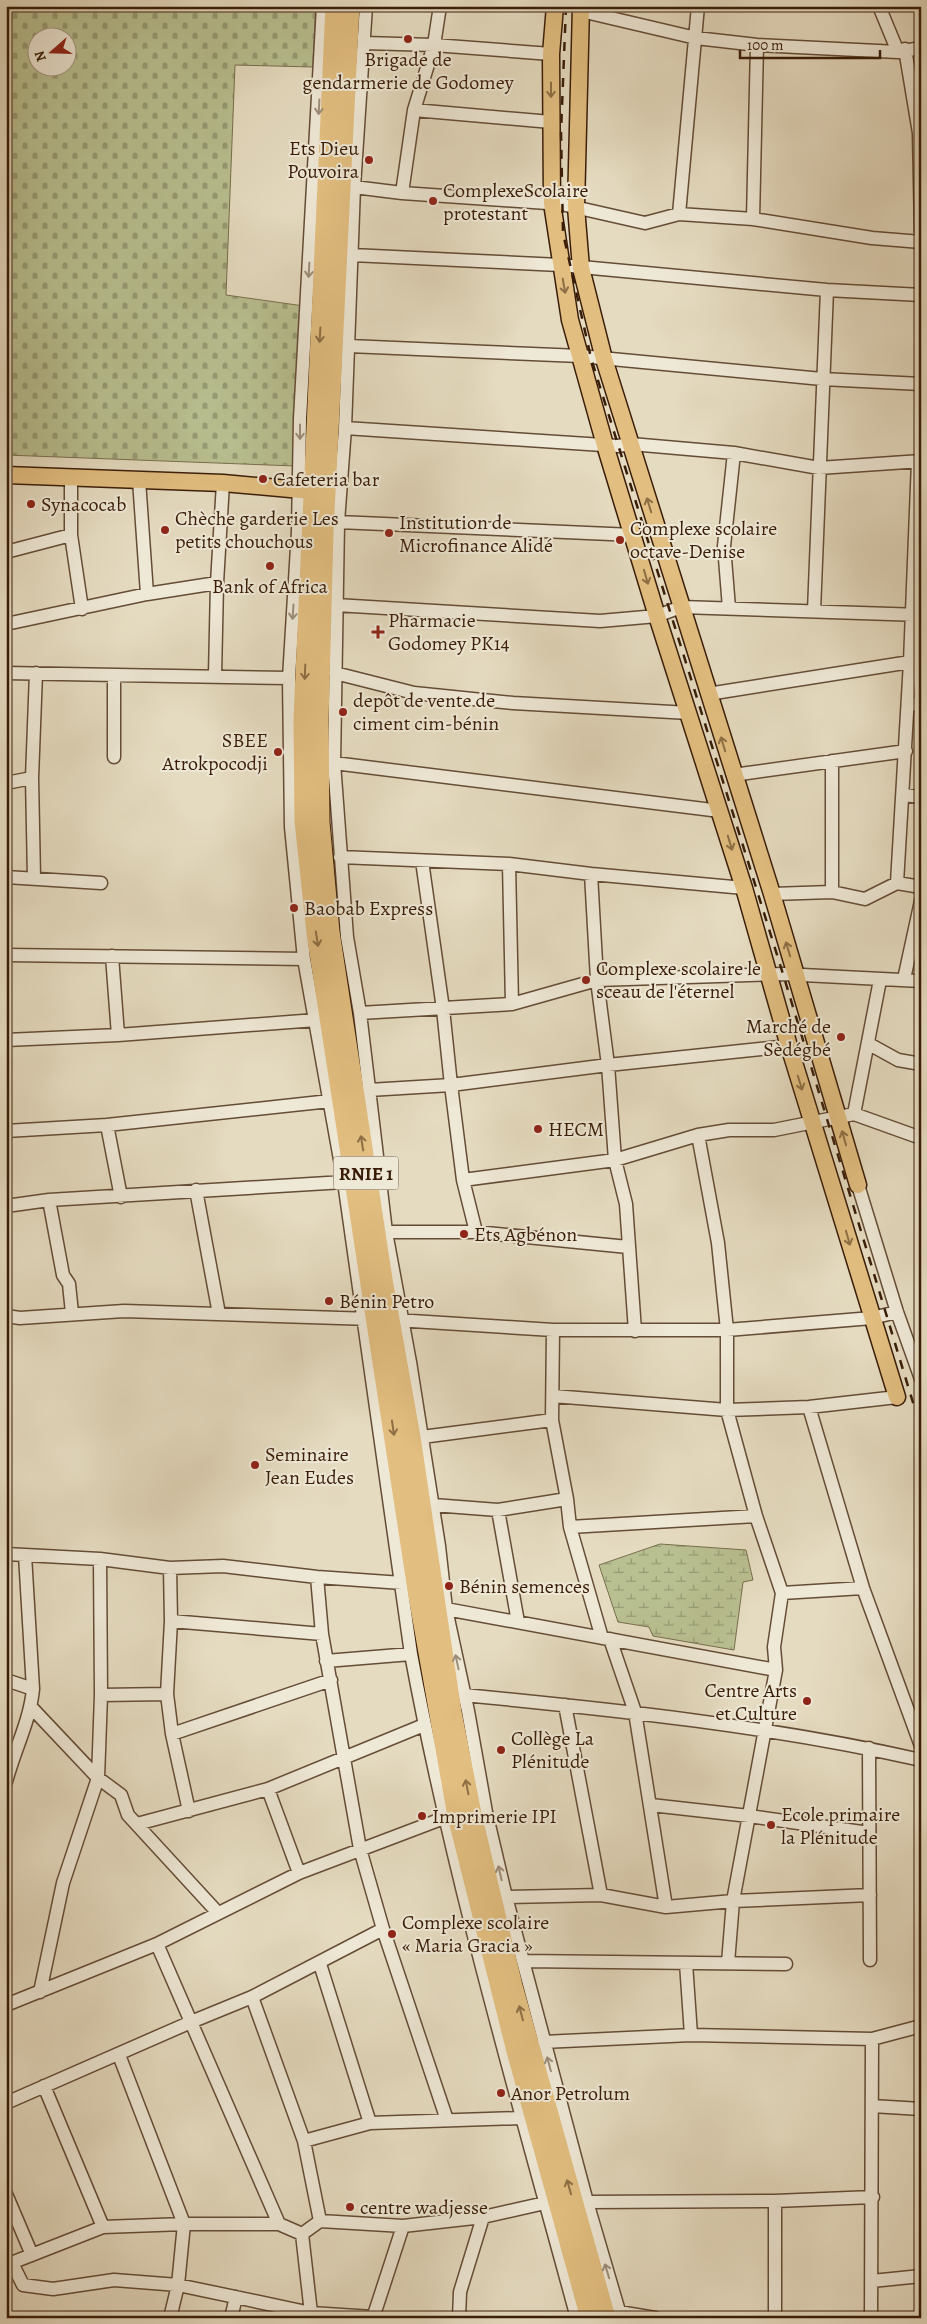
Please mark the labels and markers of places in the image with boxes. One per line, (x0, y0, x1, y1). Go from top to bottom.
marker: Brigade de gendarmerie de Godomey (402, 33, 414, 45)
place label: Brigade de gendarmerie de Godomey (302, 46, 515, 96)
place label: Ets Dieu Pouvoira (287, 135, 360, 185)
marker: Ets Dieu Pouvoira (363, 154, 375, 166)
place label: ComplexeScolaire protestant (443, 177, 588, 227)
marker: ComplexeScolaire protestant (427, 195, 439, 207)
place label: Cafeteria bar (273, 466, 380, 493)
marker: Cafeteria bar (257, 473, 269, 485)
place label: Synacocab (41, 491, 126, 518)
marker: Synacocab (25, 498, 37, 510)
place label: Chèche garderie Les petits chouchous (175, 505, 339, 555)
place label: Institution de Microfinance Alidé (399, 509, 553, 559)
place label: Complexe scolaire octave-Denise (630, 515, 777, 565)
marker: Chèche garderie Les petits chouchous (159, 524, 171, 536)
marker: Institution de Microfinance Alidé (383, 527, 395, 539)
marker: Complexe scolaire octave-Denise (614, 534, 626, 546)
marker: Bank of Africa (264, 560, 276, 572)
place label: Bank of Africa (212, 573, 329, 600)
place label: Pharmacie Godomey PK14 (388, 607, 510, 657)
marker: Pharmacie Godomey PK14 (372, 626, 384, 638)
place label: depôt de vente de ciment cim-bénin (353, 687, 499, 737)
marker: depôt de vente de ciment cim-bénin (337, 706, 349, 718)
place label: SBEE Atrokpocodji (161, 727, 268, 777)
marker: SBEE Atrokpocodji (272, 746, 284, 758)
place label: Baobab Express (304, 895, 433, 922)
marker: Baobab Express (288, 902, 300, 914)
place label: Complexe scolaire le sceau de l'éternel (596, 955, 761, 1005)
marker: Complexe scolaire le sceau de l'éternel (580, 974, 592, 986)
place label: Marché de Sèdégbé (746, 1013, 831, 1063)
marker: Marché de Sèdégbé (835, 1031, 847, 1043)
place label: HECM (548, 1116, 604, 1143)
marker: HECM (532, 1123, 544, 1135)
place label: Ets Agbénon (474, 1221, 577, 1248)
marker: Ets Agbénon (458, 1228, 470, 1240)
place label: Bénin Petro (339, 1288, 434, 1315)
marker: Bénin Petro (323, 1295, 335, 1307)
place label: Seminaire Jean Eudes (265, 1441, 354, 1491)
marker: Seminaire Jean Eudes (249, 1459, 261, 1471)
place label: Bénin semences (459, 1573, 590, 1600)
marker: Bénin semences (443, 1580, 455, 1592)
place label: Centre Arts et Culture (704, 1677, 797, 1727)
marker: Centre Arts et Culture (801, 1695, 813, 1707)
place label: Collège La Plénitude (511, 1725, 595, 1775)
marker: Collège La Plénitude (495, 1744, 507, 1756)
place label: Ecole primaire la Plénitude (781, 1801, 900, 1851)
place label: Imprimerie IPI (432, 1803, 557, 1830)
marker: Imprimerie IPI (416, 1810, 428, 1822)
marker: Ecole primaire la Plénitude (765, 1819, 777, 1831)
place label: Complexe scolaire « Maria Gracia » (402, 1909, 549, 1959)
marker: Complexe scolaire « Maria Gracia » (386, 1928, 398, 1940)
place label: Anor Petrolum (510, 2080, 631, 2107)
marker: Anor Petrolum (495, 2087, 507, 2099)
place label: centre wadjesse (360, 2194, 488, 2221)
marker: centre wadjesse (344, 2201, 356, 2213)

